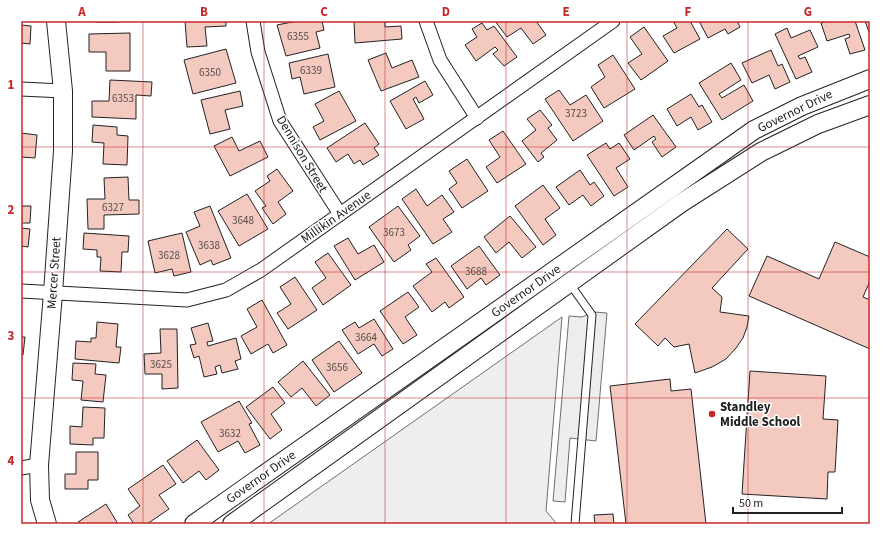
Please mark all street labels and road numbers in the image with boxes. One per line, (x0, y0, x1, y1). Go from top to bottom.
street label: Governor Drive (754, 85, 836, 137)
street label: Dennison Street (272, 112, 332, 196)
street label: Millikin Avenue (297, 186, 375, 248)
street label: Mercer Street (43, 236, 66, 310)
street label: Governor Drive (487, 260, 565, 322)
street label: Governor Drive (222, 446, 300, 508)

